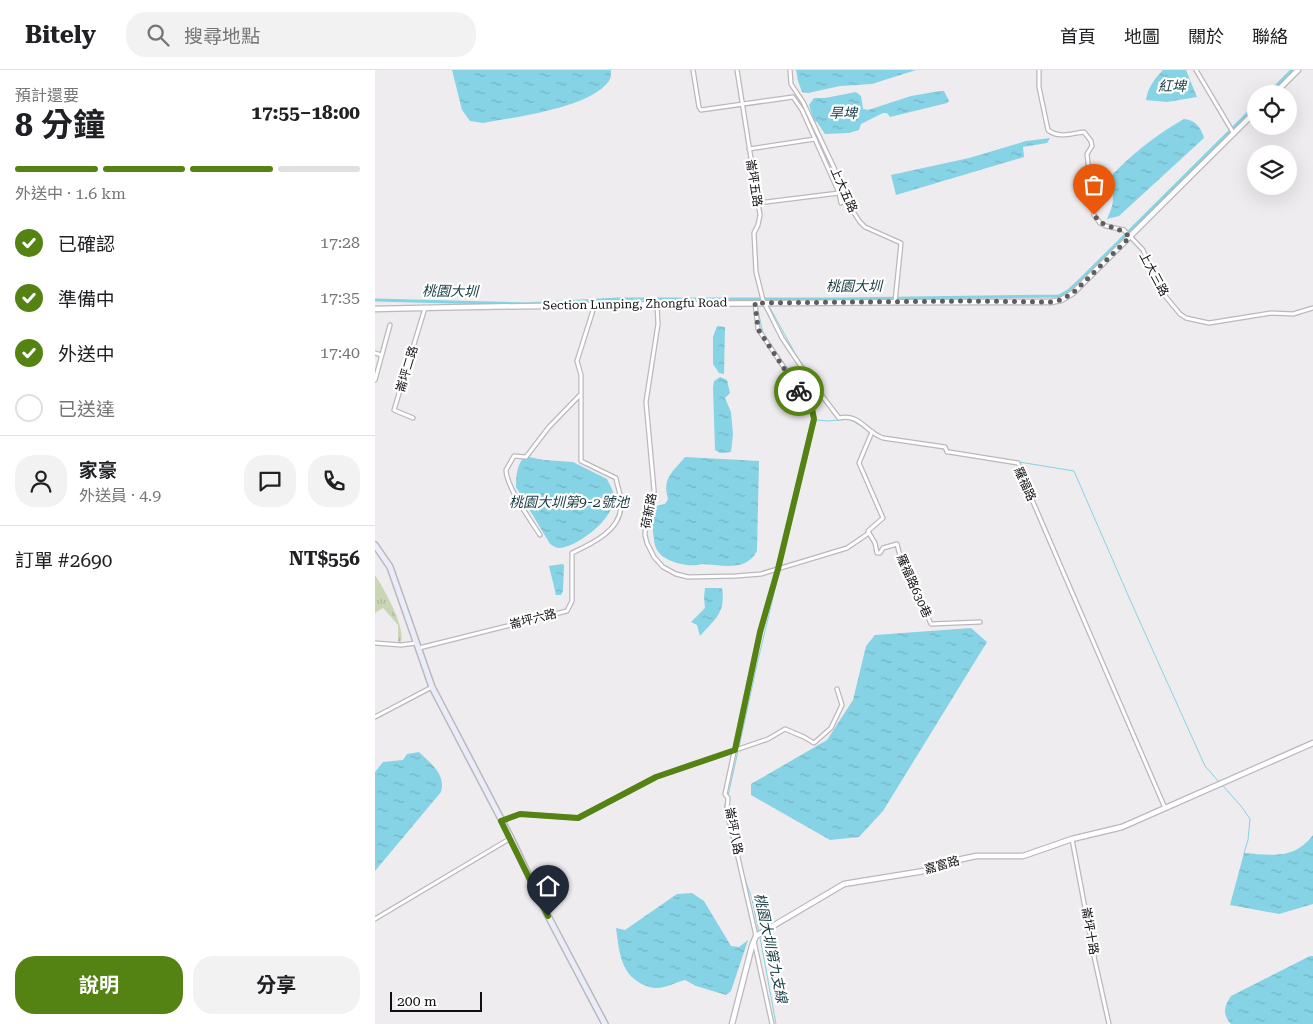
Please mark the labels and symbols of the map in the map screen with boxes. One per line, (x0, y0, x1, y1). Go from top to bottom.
water label: 紅埤 (1158, 78, 1188, 94)
water label: 旱埤 (829, 105, 859, 121)
street label: 崙坪五路 (743, 158, 765, 208)
pin (1073, 164, 1115, 215)
street label: 上大五路 (828, 165, 860, 215)
street label: 上大三路 (1137, 250, 1171, 298)
water label: 桃園大圳 (826, 278, 884, 294)
water label: 桃園大圳 (422, 283, 480, 300)
street label: Section Lunping, Zhongfu Road (543, 295, 728, 313)
street label: 崙坪二路 (393, 344, 421, 394)
courier (774, 366, 824, 416)
street label: 羅福路 (1011, 465, 1039, 503)
street label: 荷新路 (639, 492, 659, 530)
water label: 桃園大圳第9-2號池 (509, 494, 631, 510)
street label: 羅福路630巷 (894, 552, 934, 620)
street label: 崙坪六路 (508, 606, 558, 632)
street label: 崙坪八路 (723, 806, 745, 856)
street label: 嘉富路 (923, 853, 961, 877)
pin (527, 865, 569, 916)
water label: 桃園大圳第九支線 (752, 892, 791, 1006)
street label: 崙坪十路 (1079, 906, 1101, 956)
scale bar (390, 989, 483, 1012)

